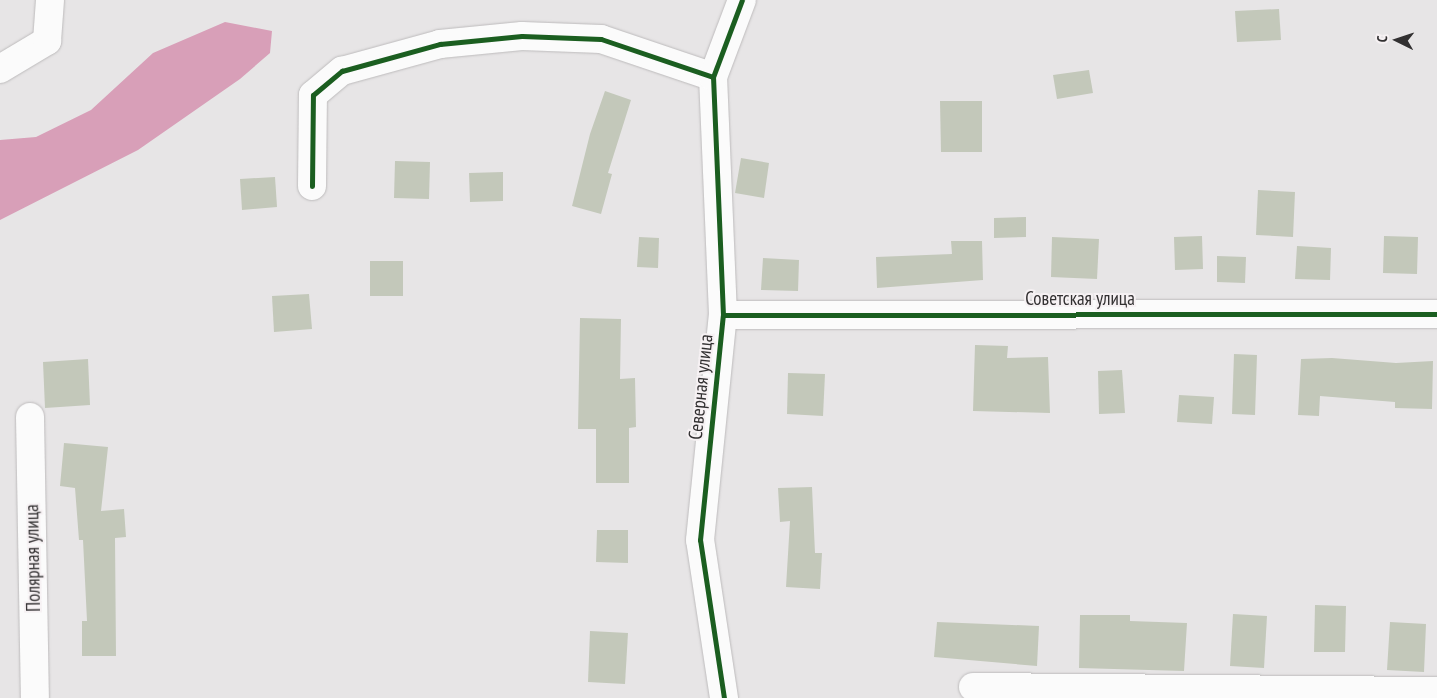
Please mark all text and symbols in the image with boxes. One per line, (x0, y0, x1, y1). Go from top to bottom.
north arrow (1372, 15, 1422, 65)
text: С (1373, 35, 1391, 43)
street label: Советская улица (1025, 288, 1135, 310)
street label: Северная улица (684, 333, 718, 441)
street label: Полярная улица (21, 504, 45, 612)

